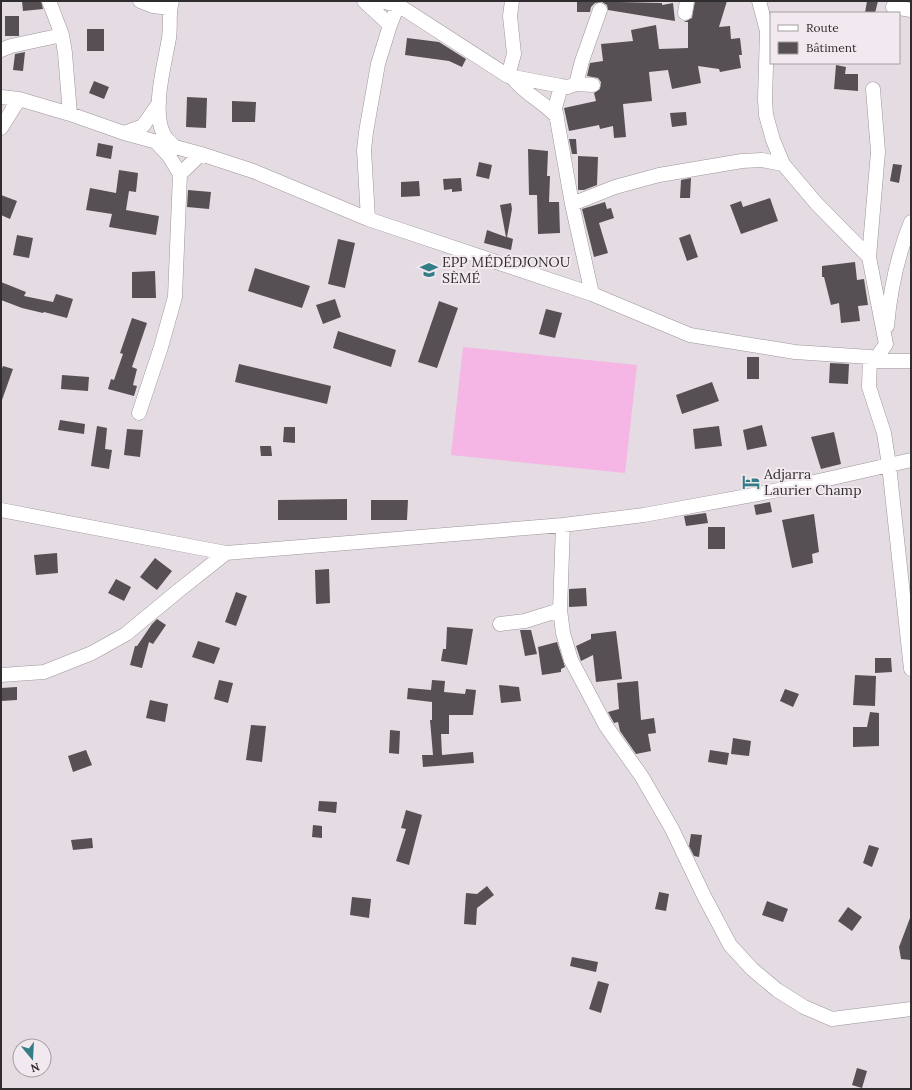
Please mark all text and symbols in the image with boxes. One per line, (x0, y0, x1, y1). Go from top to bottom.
legend (770, 12, 900, 64)
text: Route (806, 20, 839, 35)
text: Bâtiment (806, 40, 857, 55)
place label: EPP MÉDÉDJONOU SÈMÉ (442, 253, 571, 287)
school or university icon: EPP MÉDÉDJONOU SÈMÉ (419, 260, 439, 280)
place label: Adjarra Laurier Champ (763, 465, 862, 499)
hotel icon: Adjarra Laurier Champ (741, 472, 761, 492)
north arrow (12, 1038, 52, 1078)
text: N (28, 1060, 41, 1076)

